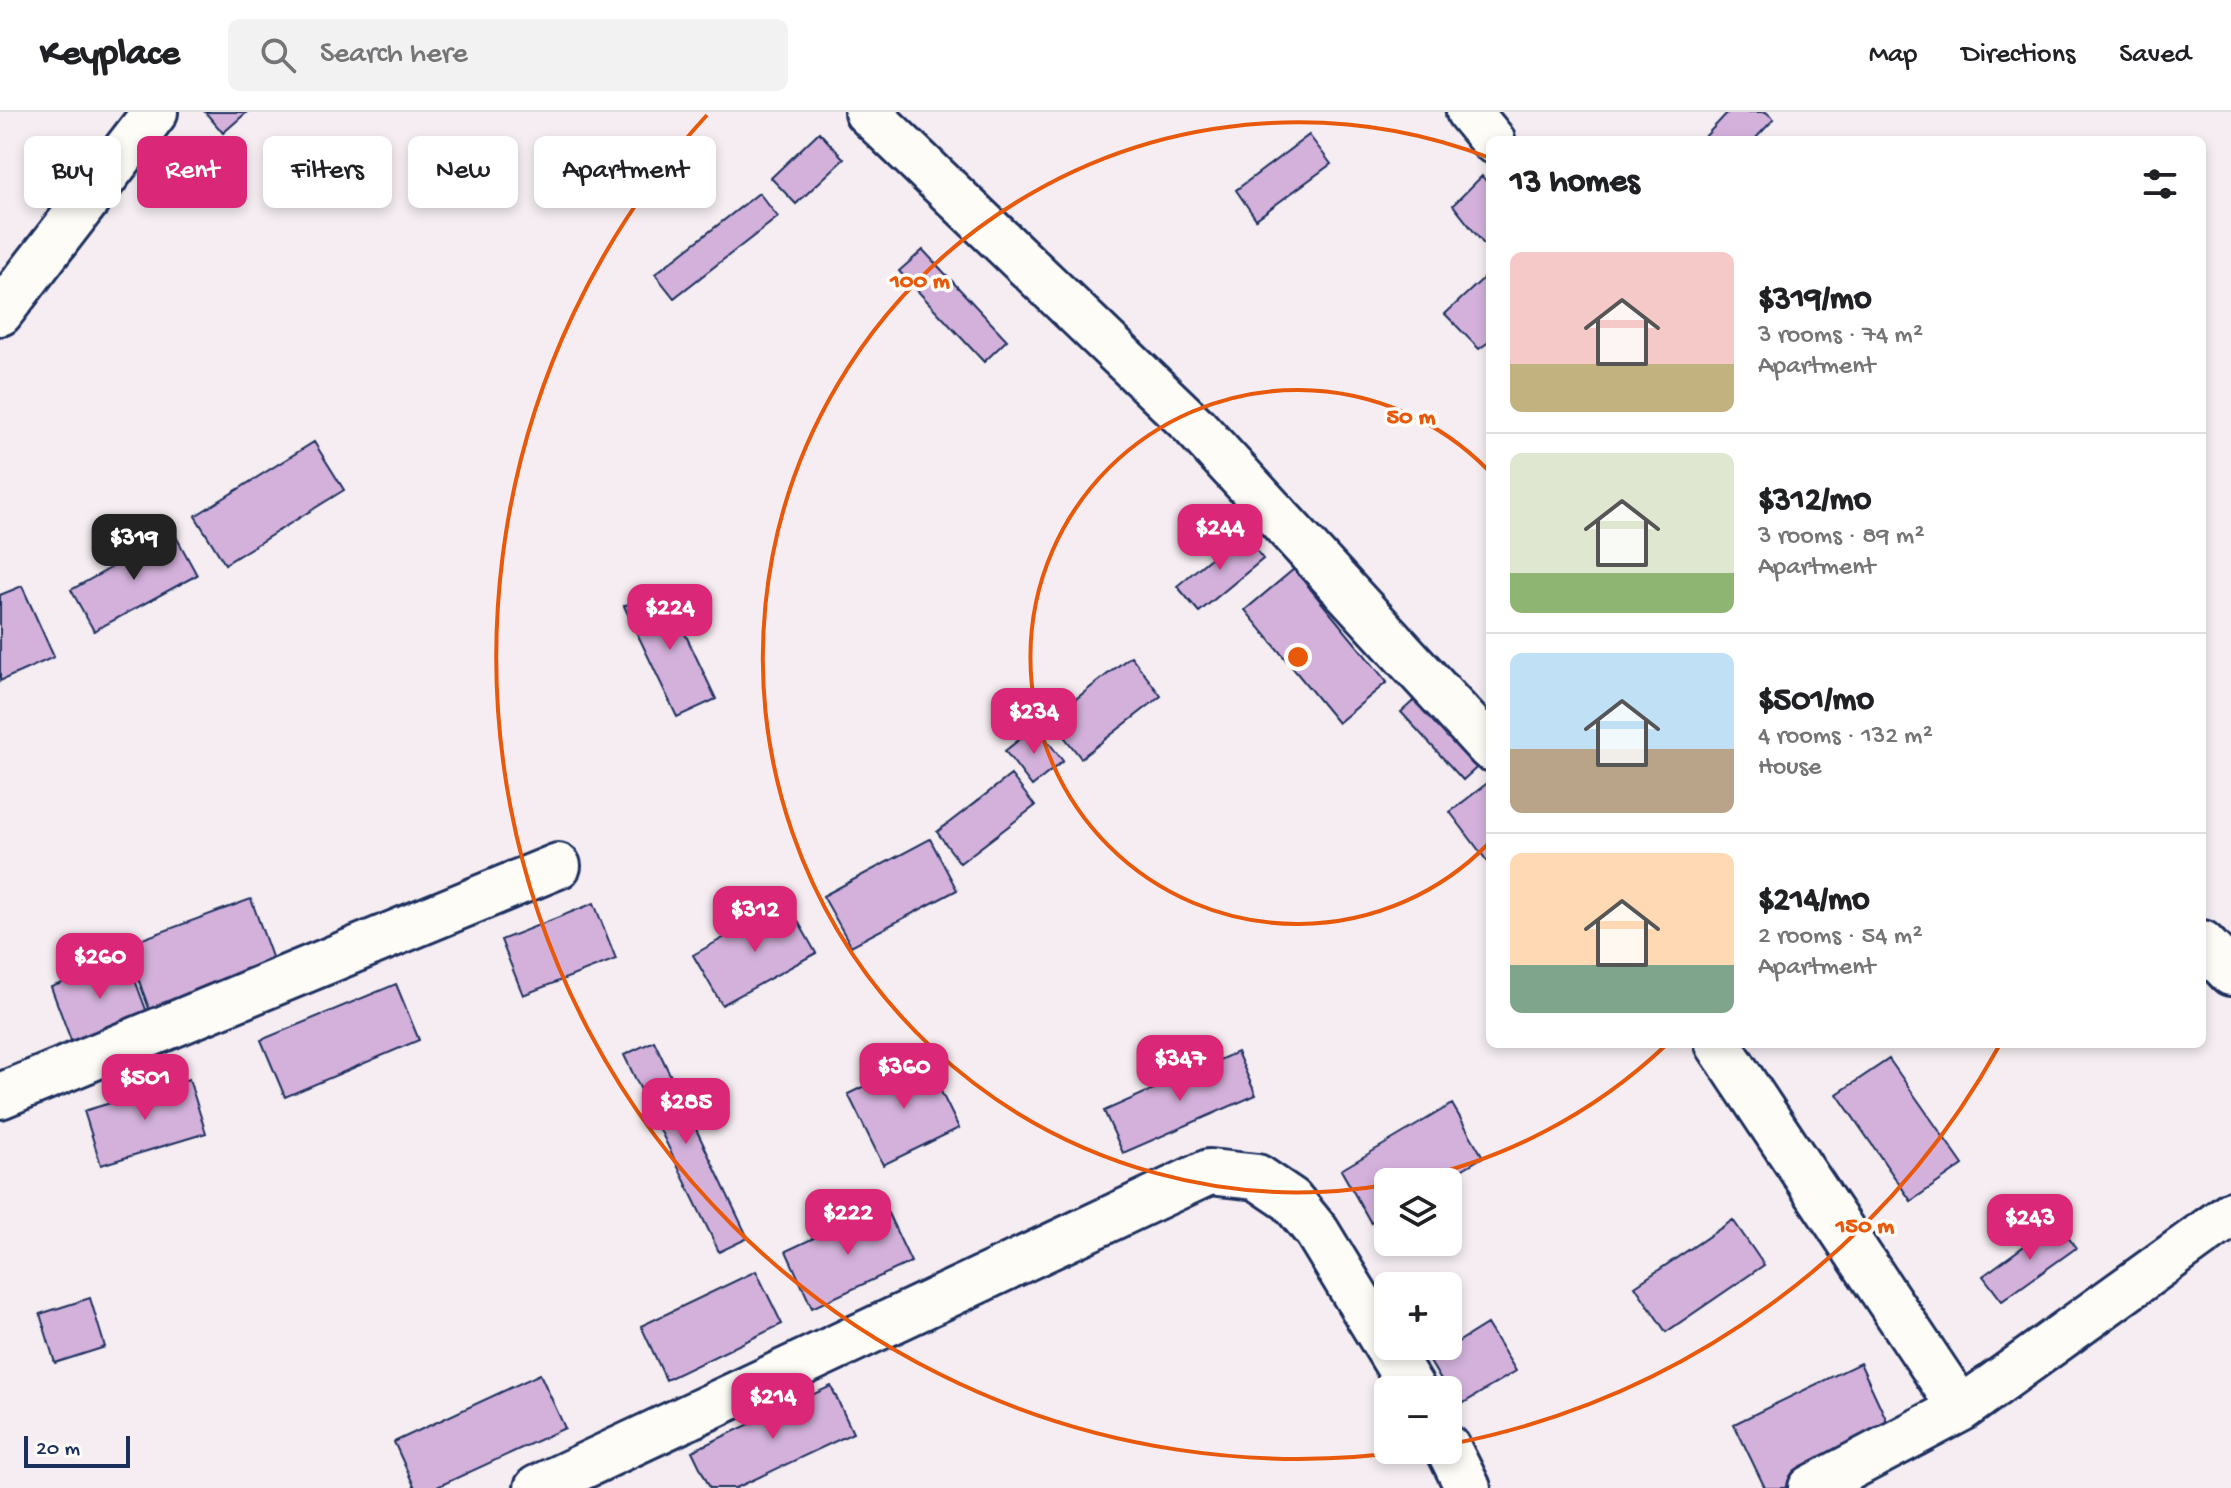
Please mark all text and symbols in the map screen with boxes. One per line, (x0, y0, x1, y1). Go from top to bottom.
search box (228, 19, 788, 91)
text: Keyplace (40, 33, 180, 77)
icon: search (256, 33, 300, 77)
text: Search here (320, 38, 468, 73)
text: Map (1869, 39, 1917, 72)
text: Directions (1961, 39, 2075, 72)
text: Saved (2119, 39, 2191, 72)
chip: Buy (24, 136, 121, 208)
chip: Rent (137, 136, 247, 208)
chip: Filters (263, 136, 392, 208)
chip: New (408, 136, 518, 208)
chip: Apartment (534, 136, 716, 208)
icon: filters (2138, 162, 2182, 206)
text: 13 homes (1510, 164, 1640, 204)
text: 100 m (889, 268, 950, 297)
text: $319/mo (1758, 281, 1872, 321)
icon: home (1574, 284, 1670, 380)
text: 3 rooms · 74 m² (1758, 321, 1923, 352)
text: Apartment (1758, 352, 1875, 383)
text: 50 m (1387, 404, 1435, 433)
text: $312/mo (1758, 482, 1871, 522)
icon: home (1574, 485, 1670, 581)
pin: $244 (1173, 504, 1267, 572)
pin: $319 (87, 514, 181, 582)
text: $244 (1195, 514, 1245, 545)
text: 3 rooms · 89 m² (1758, 522, 1925, 553)
text: $319 (110, 524, 158, 555)
text: Apartment (1758, 553, 1875, 584)
pin: $224 (623, 584, 717, 652)
text: $224 (645, 594, 695, 625)
centre of rings (1284, 643, 1312, 671)
text: $501/mo (1758, 682, 1874, 722)
icon: home (1574, 685, 1670, 781)
pin: $234 (987, 688, 1081, 756)
text: $234 (1009, 698, 1059, 729)
text: 4 rooms · 132 m² (1758, 722, 1933, 753)
text: House (1758, 753, 1822, 784)
text: $214/mo (1758, 882, 1870, 922)
icon: home (1574, 885, 1670, 981)
pin: $312 (708, 886, 802, 954)
text: $312 (731, 896, 779, 927)
text: 2 rooms · 54 m² (1758, 922, 1923, 953)
pin: $260 (53, 933, 147, 1001)
text: $260 (74, 943, 126, 974)
text: Apartment (1758, 953, 1875, 984)
pin: $347 (1133, 1035, 1227, 1103)
pin: $360 (857, 1043, 951, 1111)
text: $347 (1155, 1045, 1206, 1076)
text: $360 (877, 1053, 931, 1084)
pin: $501 (98, 1054, 192, 1122)
text: $501 (120, 1064, 170, 1095)
pin: $285 (639, 1078, 733, 1146)
text: $285 (660, 1088, 712, 1119)
map controls (1374, 1168, 1462, 1464)
button: layers (1374, 1168, 1462, 1256)
pin: $222 (801, 1189, 895, 1257)
pin: $243 (1983, 1194, 2077, 1262)
text: $222 (823, 1199, 873, 1230)
text: $243 (2005, 1204, 2055, 1235)
text: 150 m (1835, 1213, 1894, 1242)
button: + (1374, 1272, 1462, 1360)
pin: $214 (726, 1373, 820, 1441)
button: − (1374, 1376, 1462, 1464)
text: $214 (749, 1383, 797, 1414)
scale bar (24, 1432, 130, 1468)
text: 20 m (36, 1437, 80, 1463)

